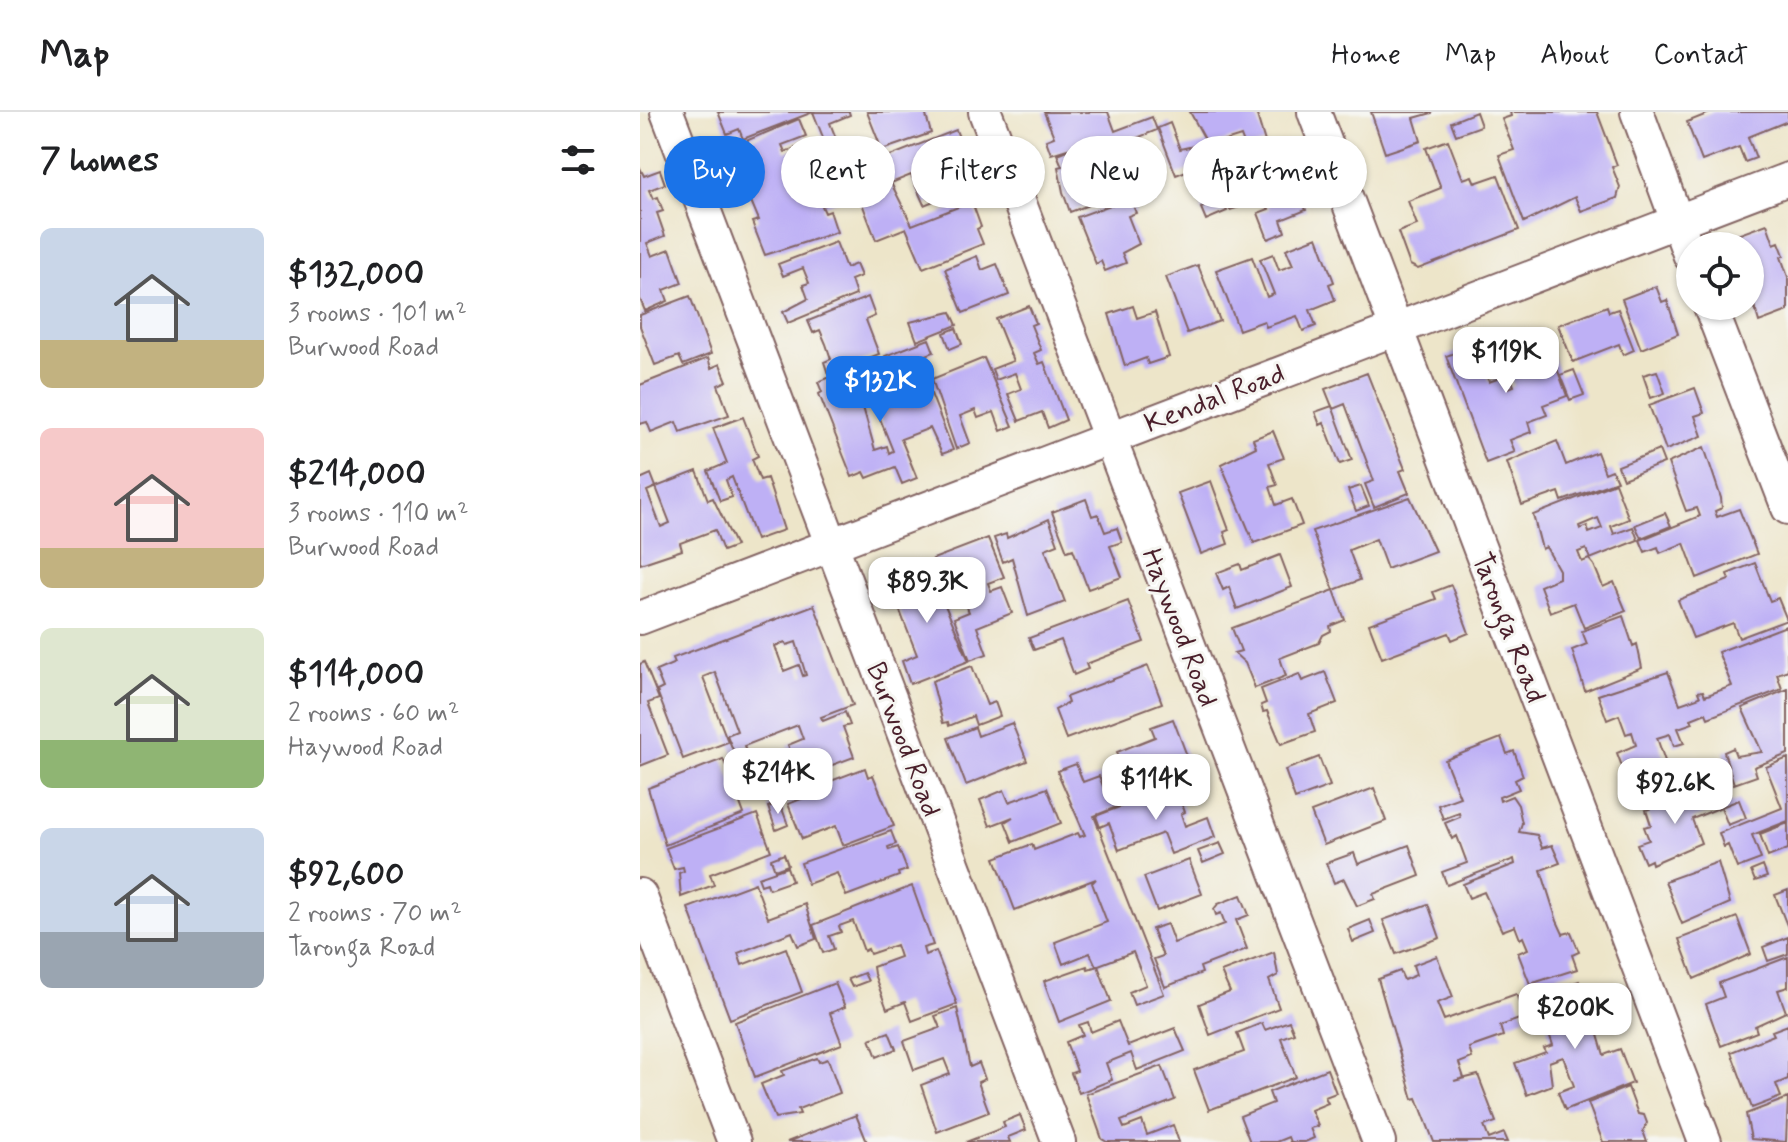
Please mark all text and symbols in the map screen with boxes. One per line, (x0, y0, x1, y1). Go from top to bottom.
text: Map (40, 31, 110, 80)
text: Home (1331, 37, 1401, 74)
text: Map (1445, 37, 1496, 74)
text: About (1540, 37, 1609, 74)
text: Contact (1653, 37, 1748, 74)
chip: Buy (664, 136, 765, 208)
chip: Rent (781, 136, 895, 208)
chip: Filters (911, 136, 1045, 208)
chip: New (1061, 136, 1167, 208)
chip: Apartment (1183, 136, 1367, 208)
text: 7 homes (40, 138, 159, 183)
icon: filters (556, 138, 600, 182)
map controls (1676, 232, 1764, 320)
button: locate (1676, 232, 1764, 320)
text: $132,000 (288, 252, 424, 297)
icon: home (104, 260, 200, 356)
text: 3 rooms · 101 m² (288, 297, 467, 331)
pin: $119K (1450, 327, 1562, 395)
text: Burwood Road (288, 331, 439, 365)
text: $119K (1471, 336, 1541, 370)
pin: $132K (824, 356, 936, 424)
street label: Kendal Road (1139, 356, 1290, 443)
text: $132K (844, 365, 916, 399)
text: $214,000 (288, 452, 426, 497)
icon: home (104, 460, 200, 556)
text: 3 rooms · 110 m² (288, 497, 469, 531)
text: Burwood Road (288, 531, 439, 565)
street label: Haywood Road (1131, 543, 1226, 712)
street label: Taronga Road (1459, 547, 1553, 710)
pin: $89.3K (862, 557, 992, 625)
text: $89.3K (887, 566, 967, 600)
text: $114,000 (288, 652, 424, 697)
street label: Burwood Road (856, 657, 949, 822)
icon: home (104, 660, 200, 756)
text: 2 rooms · 60 m² (288, 697, 459, 731)
text: Haywood Road (288, 731, 443, 765)
pin: $214K (722, 748, 834, 816)
pin: $114K (1100, 754, 1212, 822)
text: $214K (742, 757, 814, 791)
pin: $92.6K (1610, 758, 1740, 826)
text: $114K (1120, 763, 1192, 797)
text: $92.6K (1636, 767, 1714, 801)
text: $92,600 (288, 852, 404, 897)
icon: home (104, 860, 200, 956)
text: 2 rooms · 70 m² (288, 897, 462, 931)
text: Taronga Road (288, 931, 435, 965)
pin: $200K (1519, 983, 1631, 1051)
text: $200K (1537, 992, 1613, 1026)

